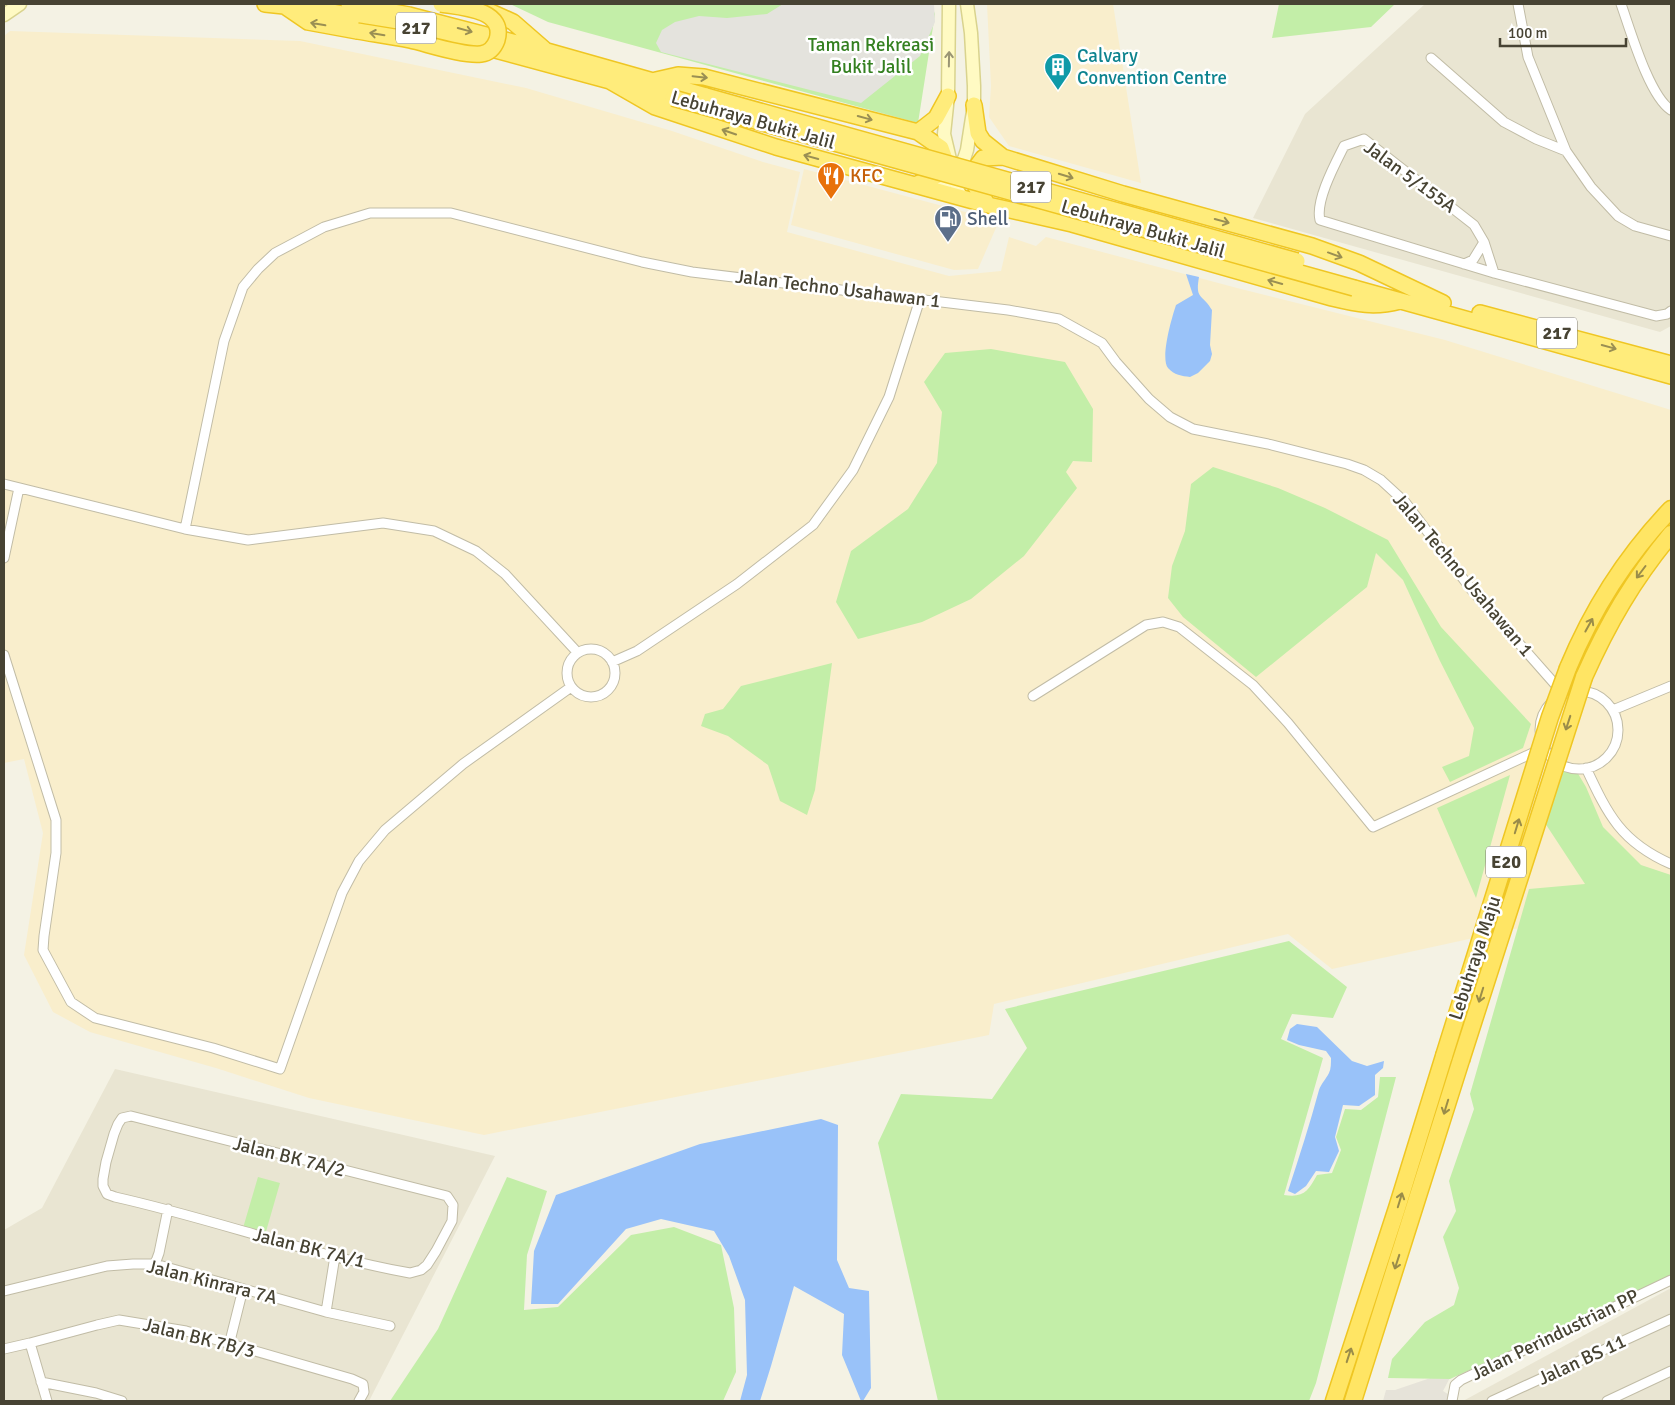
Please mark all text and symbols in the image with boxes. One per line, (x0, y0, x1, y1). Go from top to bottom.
road number: 217 (396, 12, 436, 44)
scale bar (1500, 15, 1626, 47)
one-way arrow (311, 18, 327, 28)
text: 100 m (1508, 24, 1548, 42)
one-way arrow (456, 25, 472, 35)
one-way arrow (369, 29, 385, 39)
park label: Taman Rekreasi Bukit Jalil (808, 33, 934, 79)
place label: Calvary Convention Centre (1077, 44, 1227, 90)
one-way arrow (944, 51, 954, 67)
building icon: Calvary Convention Centre (1043, 52, 1073, 91)
one-way arrow (692, 72, 708, 82)
street label: Lebuhraya Bukit Jalil (668, 85, 838, 155)
one-way arrow (857, 114, 873, 124)
one-way arrow (722, 127, 738, 136)
street label: Jalan 5/155A (1359, 136, 1461, 219)
one-way arrow (803, 152, 819, 161)
restaurant icon: KFC (816, 161, 846, 200)
place label: KFC (850, 164, 883, 188)
road number: 217 (1011, 172, 1051, 202)
one-way arrow (1058, 172, 1074, 182)
street label: Lebuhraya Bukit Jalil (1058, 194, 1228, 264)
fuel station icon: Shell (933, 204, 963, 243)
place label: Shell (967, 207, 1008, 231)
one-way arrow (1214, 217, 1230, 227)
one-way arrow (1327, 251, 1343, 260)
street label: Jalan Techno Usahawan 1 (734, 265, 942, 313)
one-way arrow (1268, 276, 1284, 286)
road number: 217 (1537, 317, 1577, 348)
one-way arrow (1600, 343, 1616, 352)
street label: Jalan Techno Usahawan 1 (1387, 488, 1539, 662)
one-way arrow (1636, 565, 1646, 579)
one-way arrow (1584, 617, 1594, 632)
one-way arrow (1563, 715, 1572, 731)
one-way arrow (1512, 818, 1522, 834)
road number: E20 (1486, 846, 1526, 878)
street label: Lebuhraya Maju (1444, 893, 1506, 1023)
one-way arrow (1476, 986, 1486, 1002)
one-way arrow (1441, 1098, 1451, 1114)
street label: Jalan BK 7A/2 (231, 1131, 347, 1183)
one-way arrow (1395, 1193, 1405, 1209)
street label: Jalan BK 7A/1 (251, 1222, 367, 1274)
one-way arrow (1392, 1253, 1402, 1269)
street label: Jalan Kinrara 7A (144, 1254, 280, 1310)
street label: Jalan Perindustrian PP (1467, 1284, 1643, 1386)
street label: Jalan BK 7B/3 (141, 1313, 257, 1363)
street label: Jalan BS 11 (1534, 1329, 1630, 1391)
one-way arrow (1345, 1347, 1355, 1363)

